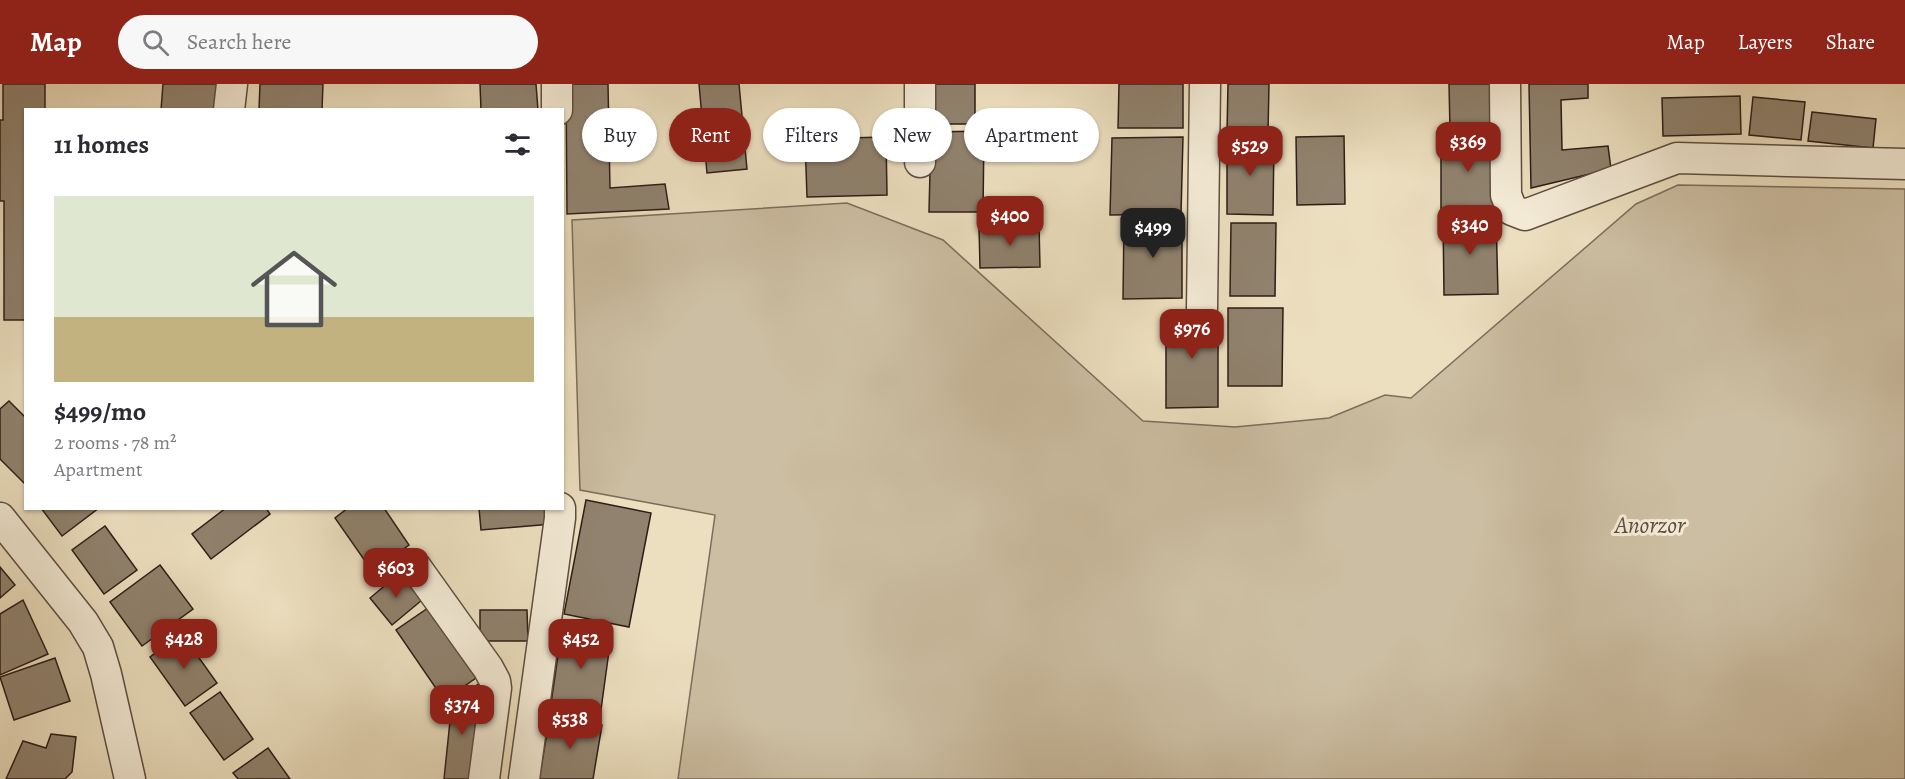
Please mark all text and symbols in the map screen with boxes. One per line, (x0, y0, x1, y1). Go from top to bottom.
search box (118, 15, 538, 69)
text: Map (30, 23, 82, 61)
icon: search (139, 26, 172, 59)
text: Search here (187, 27, 291, 57)
text: Map (1666, 28, 1705, 56)
text: Layers (1738, 28, 1793, 56)
text: Share (1826, 28, 1875, 56)
chip: Buy (582, 108, 657, 162)
chip: Rent (669, 108, 751, 162)
chip: Filters (763, 108, 860, 162)
chip: New (872, 108, 952, 162)
chip: Apartment (964, 108, 1099, 162)
pin: $369 (1432, 122, 1504, 173)
pin: $529 (1214, 126, 1286, 177)
text: 11 homes (54, 127, 149, 162)
icon: filters (501, 128, 534, 161)
text: $369 (1450, 128, 1486, 155)
text: $529 (1232, 132, 1268, 159)
pin: $400 (974, 196, 1046, 247)
text: $400 (991, 202, 1029, 229)
pin: $340 (1434, 205, 1506, 256)
pin: $499 (1117, 208, 1189, 259)
text: $340 (1451, 211, 1489, 238)
text: $499 (1134, 214, 1172, 241)
icon: home (240, 235, 348, 343)
pin: $976 (1156, 309, 1228, 360)
text: $976 (1174, 315, 1210, 342)
text: $499/mo (54, 394, 146, 429)
text: 2 rooms · 78 m² (54, 429, 177, 456)
text: Apartment (54, 456, 143, 483)
park label: Anorzor (1613, 509, 1686, 541)
pin: $603 (360, 548, 432, 599)
text: $603 (377, 554, 415, 581)
pin: $428 (148, 619, 220, 670)
pin: $452 (545, 619, 617, 670)
text: $428 (165, 625, 203, 652)
text: $452 (563, 625, 599, 652)
pin: $374 (426, 685, 498, 736)
text: $374 (444, 691, 480, 718)
pin: $538 (534, 699, 606, 750)
text: $538 (552, 705, 588, 732)

